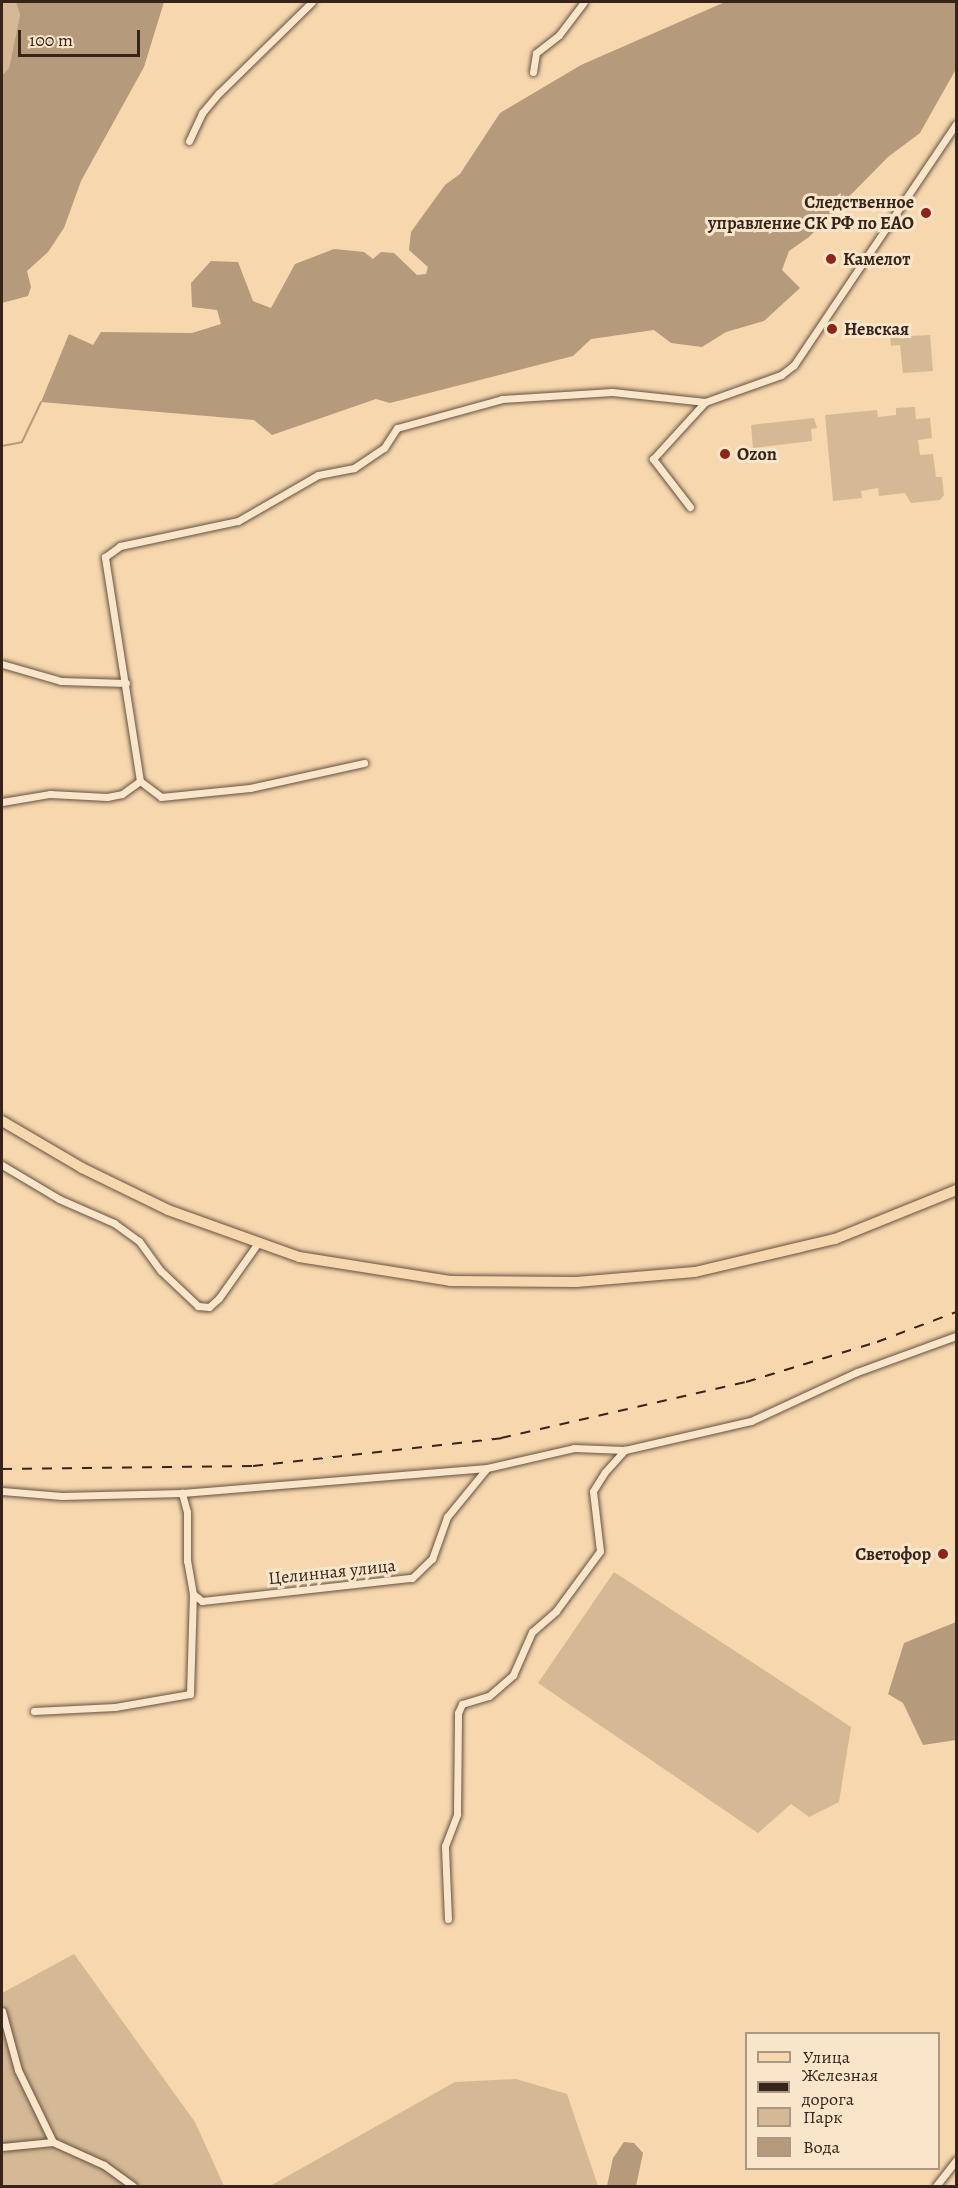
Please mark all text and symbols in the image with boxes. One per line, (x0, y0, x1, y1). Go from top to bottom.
scale bar (21, 18, 142, 56)
text: 100 m (29, 28, 73, 52)
place label: Следственное управление СК РФ по ЕАО (708, 192, 914, 234)
marker: Следственное управление СК РФ по ЕАО (919, 206, 933, 220)
place label: Камелот (843, 248, 910, 270)
marker: Камелот (824, 252, 838, 266)
place label: Невская (844, 318, 909, 340)
marker: Невская (825, 322, 839, 336)
place label: Ozon (737, 443, 777, 465)
marker: Ozon (718, 447, 732, 461)
place label: Светофор (855, 1543, 931, 1565)
marker: Светофор (936, 1547, 950, 1561)
street label: Целинная улица (267, 1555, 397, 1589)
legend (745, 2032, 940, 2170)
text: Улица (803, 2045, 850, 2069)
text: Железная дорога (802, 2063, 878, 2111)
text: Парк (803, 2105, 843, 2129)
text: Вода (803, 2135, 840, 2159)

